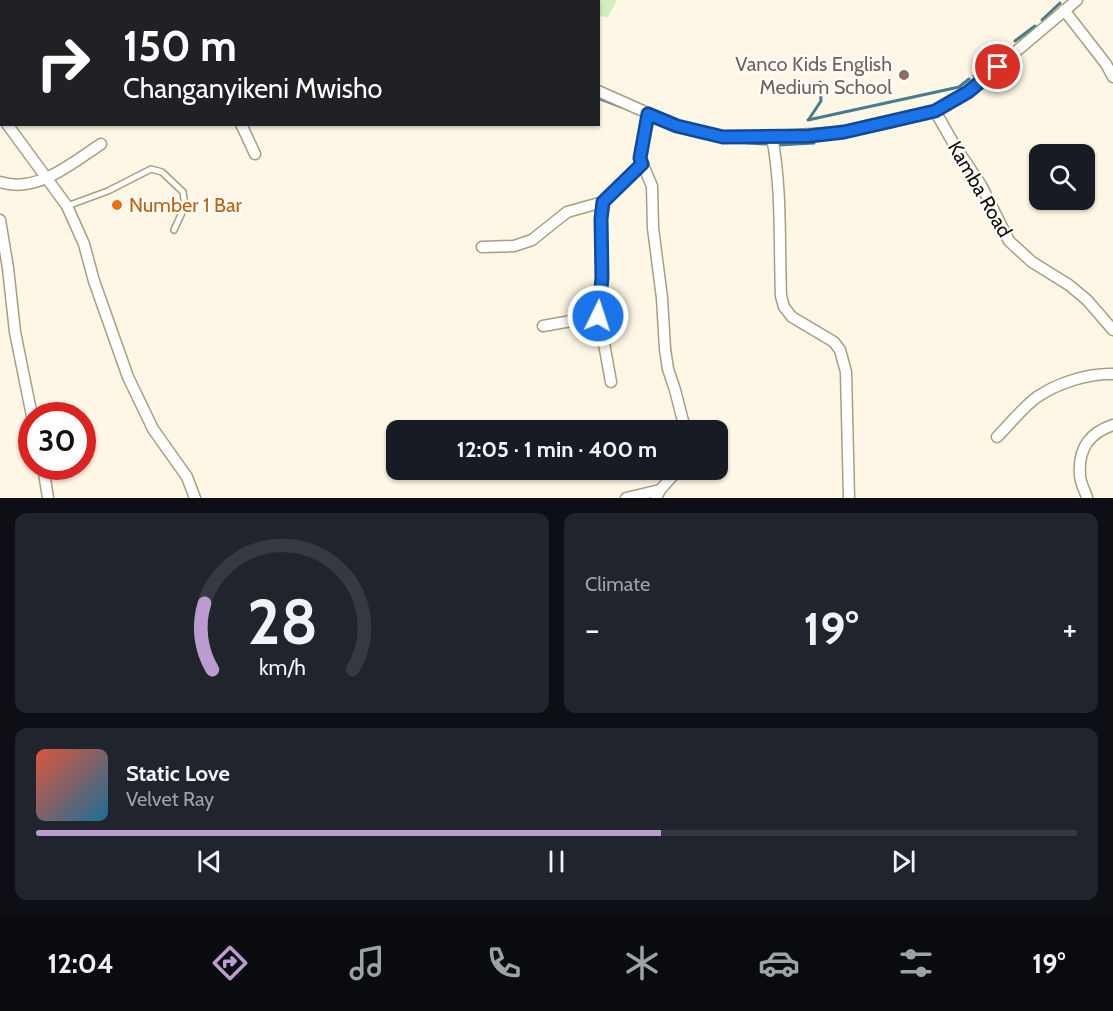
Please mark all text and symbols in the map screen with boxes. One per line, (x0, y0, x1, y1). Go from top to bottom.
text: 150 m (123, 20, 237, 72)
icon: right (24, 24, 102, 102)
pin (972, 41, 1023, 92)
icon: arrive (981, 50, 1014, 83)
place label: Vanco Kids English Medium School (735, 52, 892, 99)
marker: Vanco Kids English Medium School (897, 68, 911, 82)
text: Changanyikeni Mwisho (123, 72, 382, 105)
street label: Kamba Road (943, 137, 1017, 241)
map controls (1029, 144, 1095, 210)
button: search (1029, 144, 1095, 210)
place label: Number 1 Bar (129, 193, 243, 217)
marker: Number 1 Bar (110, 198, 124, 212)
position arrow (566, 284, 630, 348)
speed limit sign: 30 (18, 402, 96, 480)
text: 12:05 · 1 min · 400 m (457, 436, 657, 463)
text: Climate (585, 572, 650, 596)
text: 28 (247, 584, 317, 660)
text: 19° (804, 602, 858, 656)
text: − (585, 609, 600, 649)
text: + (1062, 609, 1077, 649)
text: km/h (259, 654, 305, 680)
text: Static Love (126, 760, 230, 787)
text: Velvet Ray (126, 787, 214, 811)
icon: previous (193, 845, 226, 878)
icon: pause (540, 845, 573, 878)
icon: next (887, 845, 920, 878)
icon: directions (209, 942, 251, 984)
icon: music (346, 942, 388, 984)
icon: phone (483, 942, 525, 984)
icon: climate (621, 942, 663, 984)
icon: car (758, 942, 800, 984)
icon: filters (895, 942, 937, 984)
text: 12:04 (48, 947, 114, 980)
text: 19° (1032, 947, 1065, 980)

